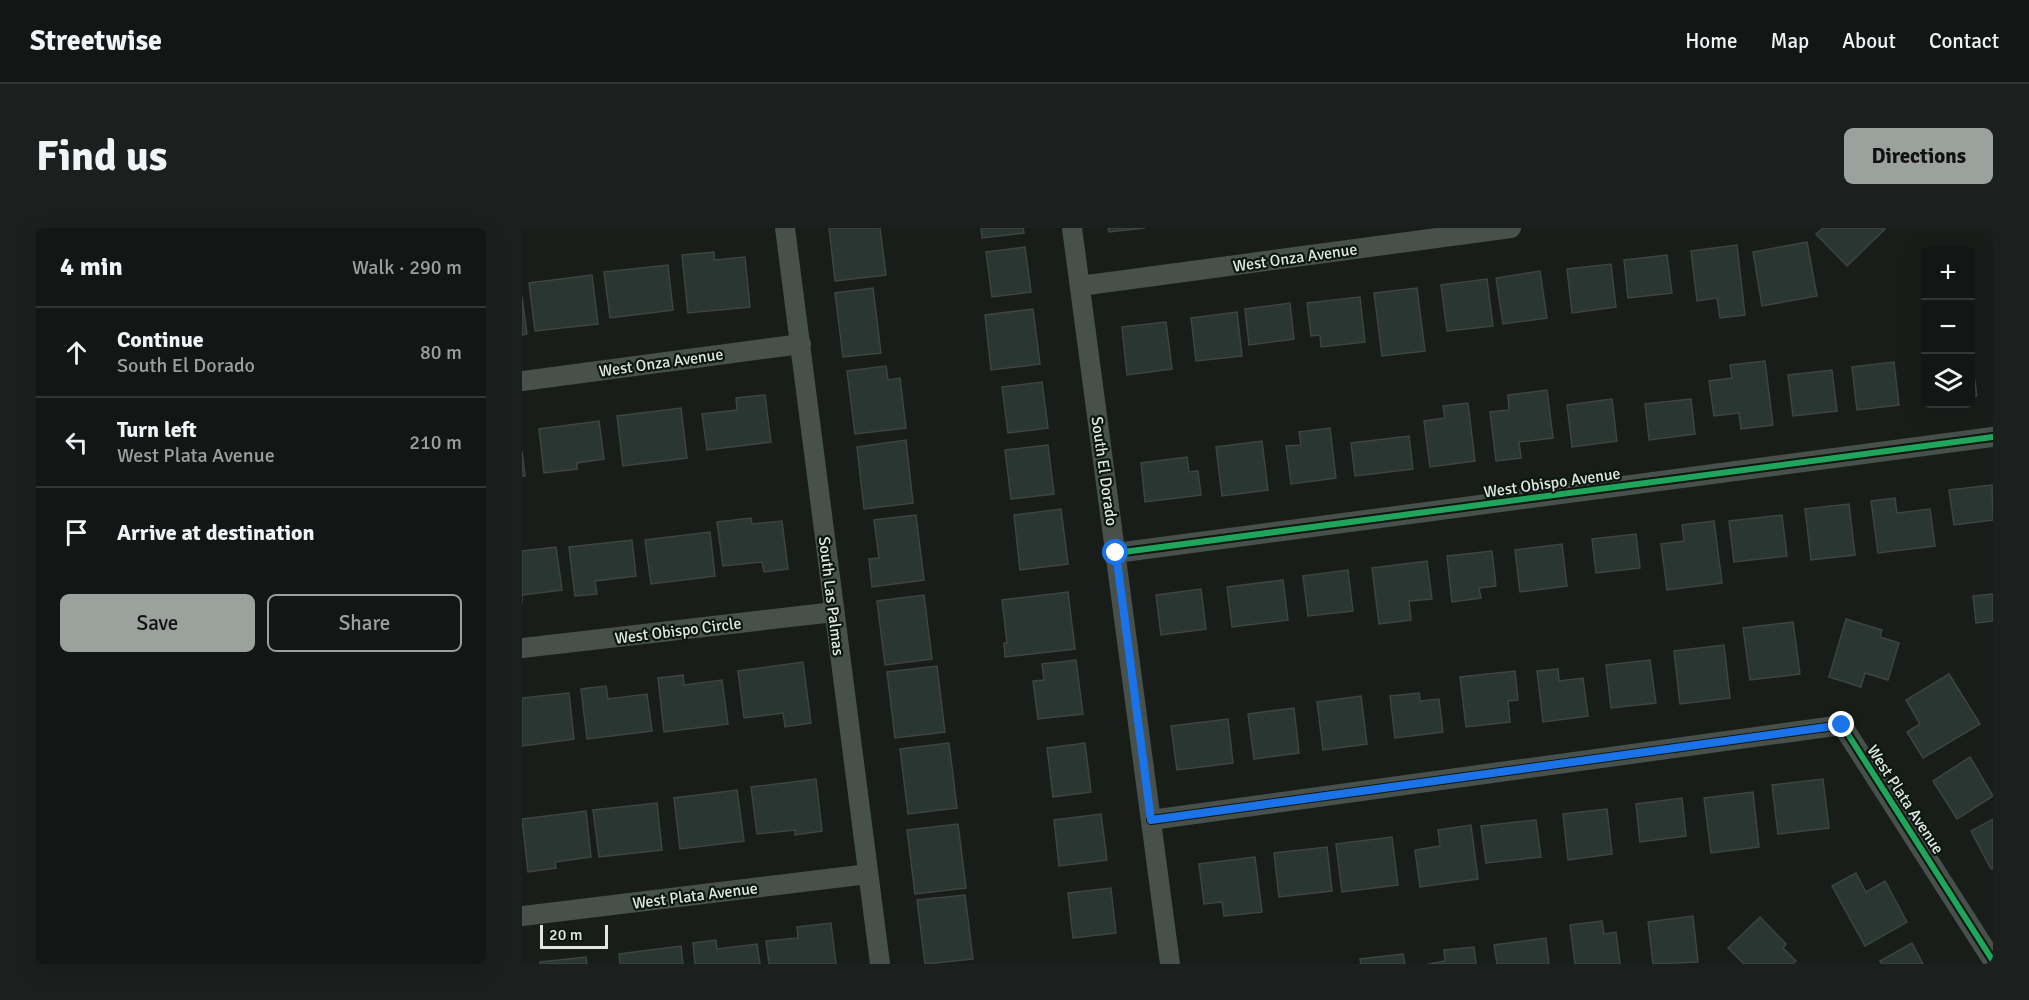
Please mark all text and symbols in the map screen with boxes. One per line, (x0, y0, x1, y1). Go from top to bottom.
text: Streetwise (30, 24, 162, 58)
text: Home (1685, 28, 1738, 54)
text: Map (1771, 28, 1809, 54)
text: About (1842, 28, 1896, 54)
text: Contact (1929, 28, 1999, 54)
button: Directions (1844, 128, 1993, 184)
text: Find us (36, 131, 167, 182)
street label: West Onza Avenue (1232, 239, 1359, 277)
map controls (1921, 246, 1975, 408)
button: + (1921, 246, 1975, 300)
text: 4 min (60, 251, 123, 283)
text: Walk · 290 m (352, 255, 462, 280)
button: − (1921, 300, 1975, 354)
text: Continue (117, 326, 204, 353)
icon: ahead (60, 336, 93, 369)
text: 80 m (420, 340, 462, 365)
street label: West Onza Avenue (598, 344, 725, 382)
text: South El Dorado (117, 353, 255, 378)
button: layers (1921, 354, 1975, 408)
street label: South El Dorado (1086, 415, 1122, 527)
text: Turn left (117, 416, 197, 443)
icon: left (60, 426, 93, 459)
text: 210 m (409, 430, 462, 455)
text: West Plata Avenue (117, 443, 275, 468)
street label: West Obispo Avenue (1483, 463, 1622, 502)
icon: arrive (60, 516, 93, 549)
text: Arrive at destination (117, 519, 314, 546)
street label: South Las Palmas (814, 535, 848, 657)
route start (1102, 539, 1128, 565)
button: Save (60, 594, 255, 652)
button: Share (267, 594, 462, 652)
street label: West Obispo Circle (614, 613, 743, 649)
route end (1828, 711, 1854, 737)
street label: West Plata Avenue (1862, 741, 1948, 858)
street label: West Plata Avenue (631, 878, 759, 914)
scale bar (540, 922, 608, 950)
text: 20 m (549, 925, 583, 945)

